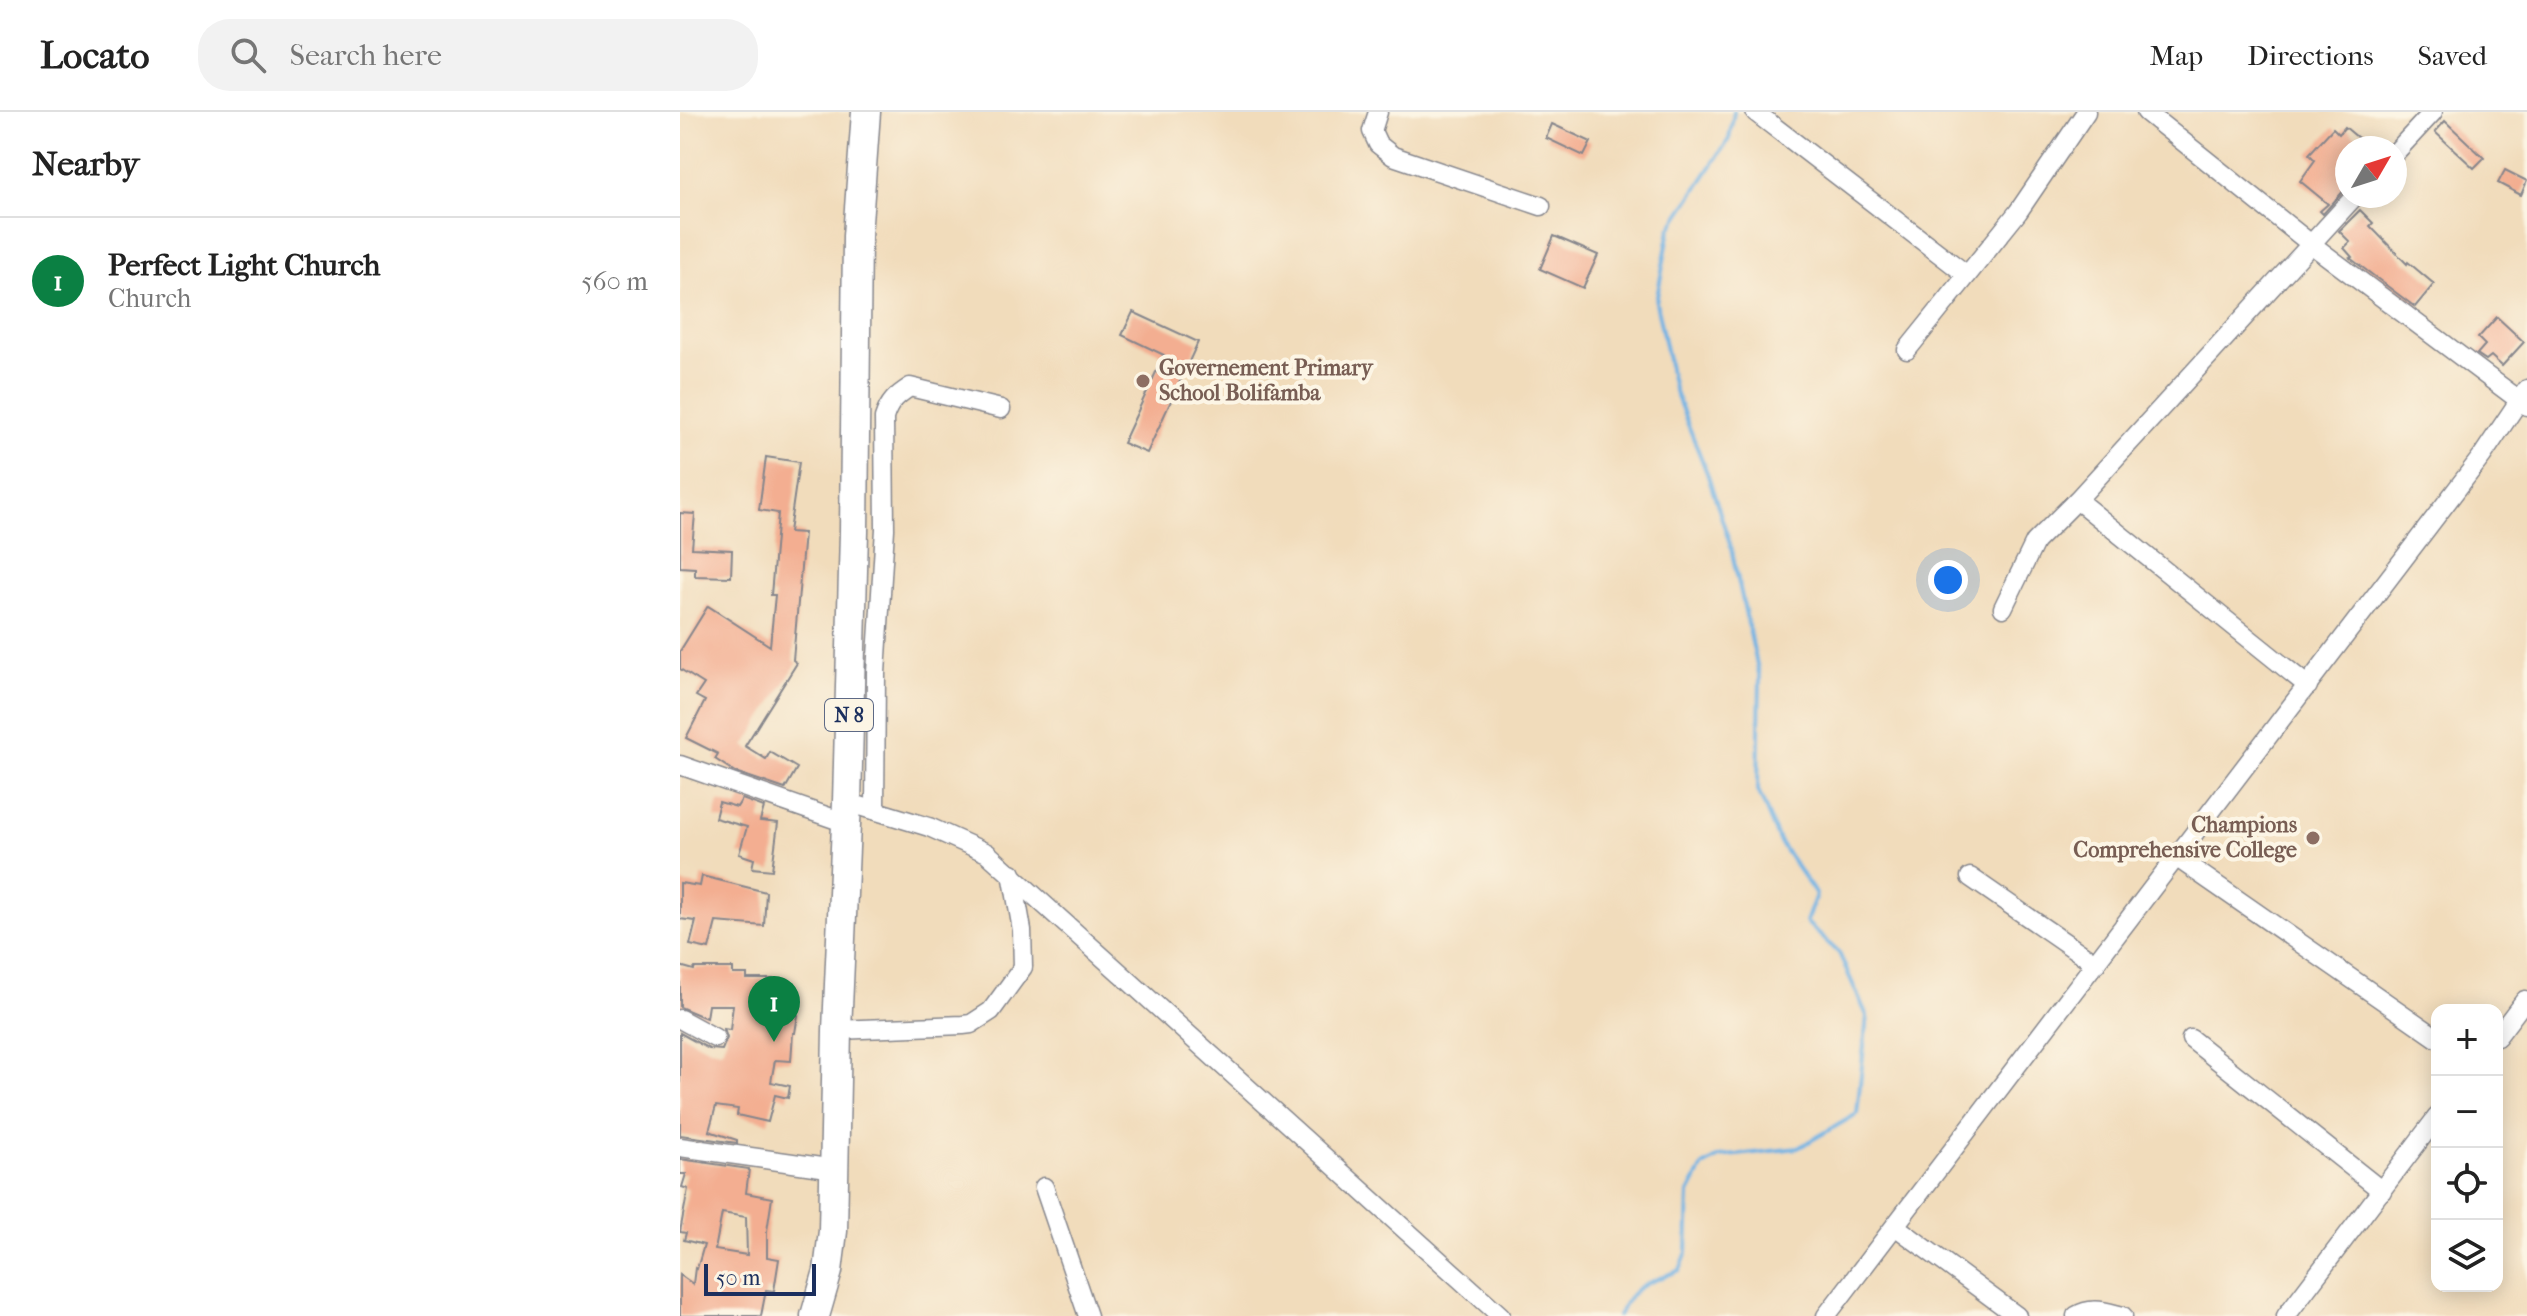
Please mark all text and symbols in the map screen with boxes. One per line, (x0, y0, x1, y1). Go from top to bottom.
search box (198, 19, 758, 91)
text: Locato (40, 33, 150, 78)
icon: search (226, 33, 270, 77)
text: Search here (290, 38, 442, 73)
text: Map (2150, 39, 2203, 72)
text: Directions (2247, 39, 2374, 72)
text: Saved (2418, 39, 2487, 72)
north arrow (2335, 136, 2407, 208)
text: Nearby (32, 144, 139, 184)
text: Perfect Light Church (108, 248, 380, 283)
text: 1 (53, 266, 63, 297)
text: 560 m (581, 266, 648, 297)
text: Church (108, 283, 191, 314)
place label: Governement Primary School Bolifamba (1159, 355, 1374, 406)
marker: Governement Primary School Bolifamba (1134, 372, 1152, 390)
your location (1928, 560, 1968, 600)
road number: N 8 (825, 699, 873, 731)
place label: Champions Comprehensive College (2073, 812, 2297, 863)
marker: Champions Comprehensive College (2304, 829, 2322, 847)
pin: 1 (748, 976, 800, 1042)
map controls (2431, 1004, 2503, 1292)
button: + (2431, 1004, 2503, 1076)
button: − (2431, 1076, 2503, 1148)
button: locate (2431, 1148, 2503, 1220)
button: layers (2431, 1220, 2503, 1292)
scale bar (704, 1260, 816, 1296)
text: 50 m (716, 1265, 761, 1291)

